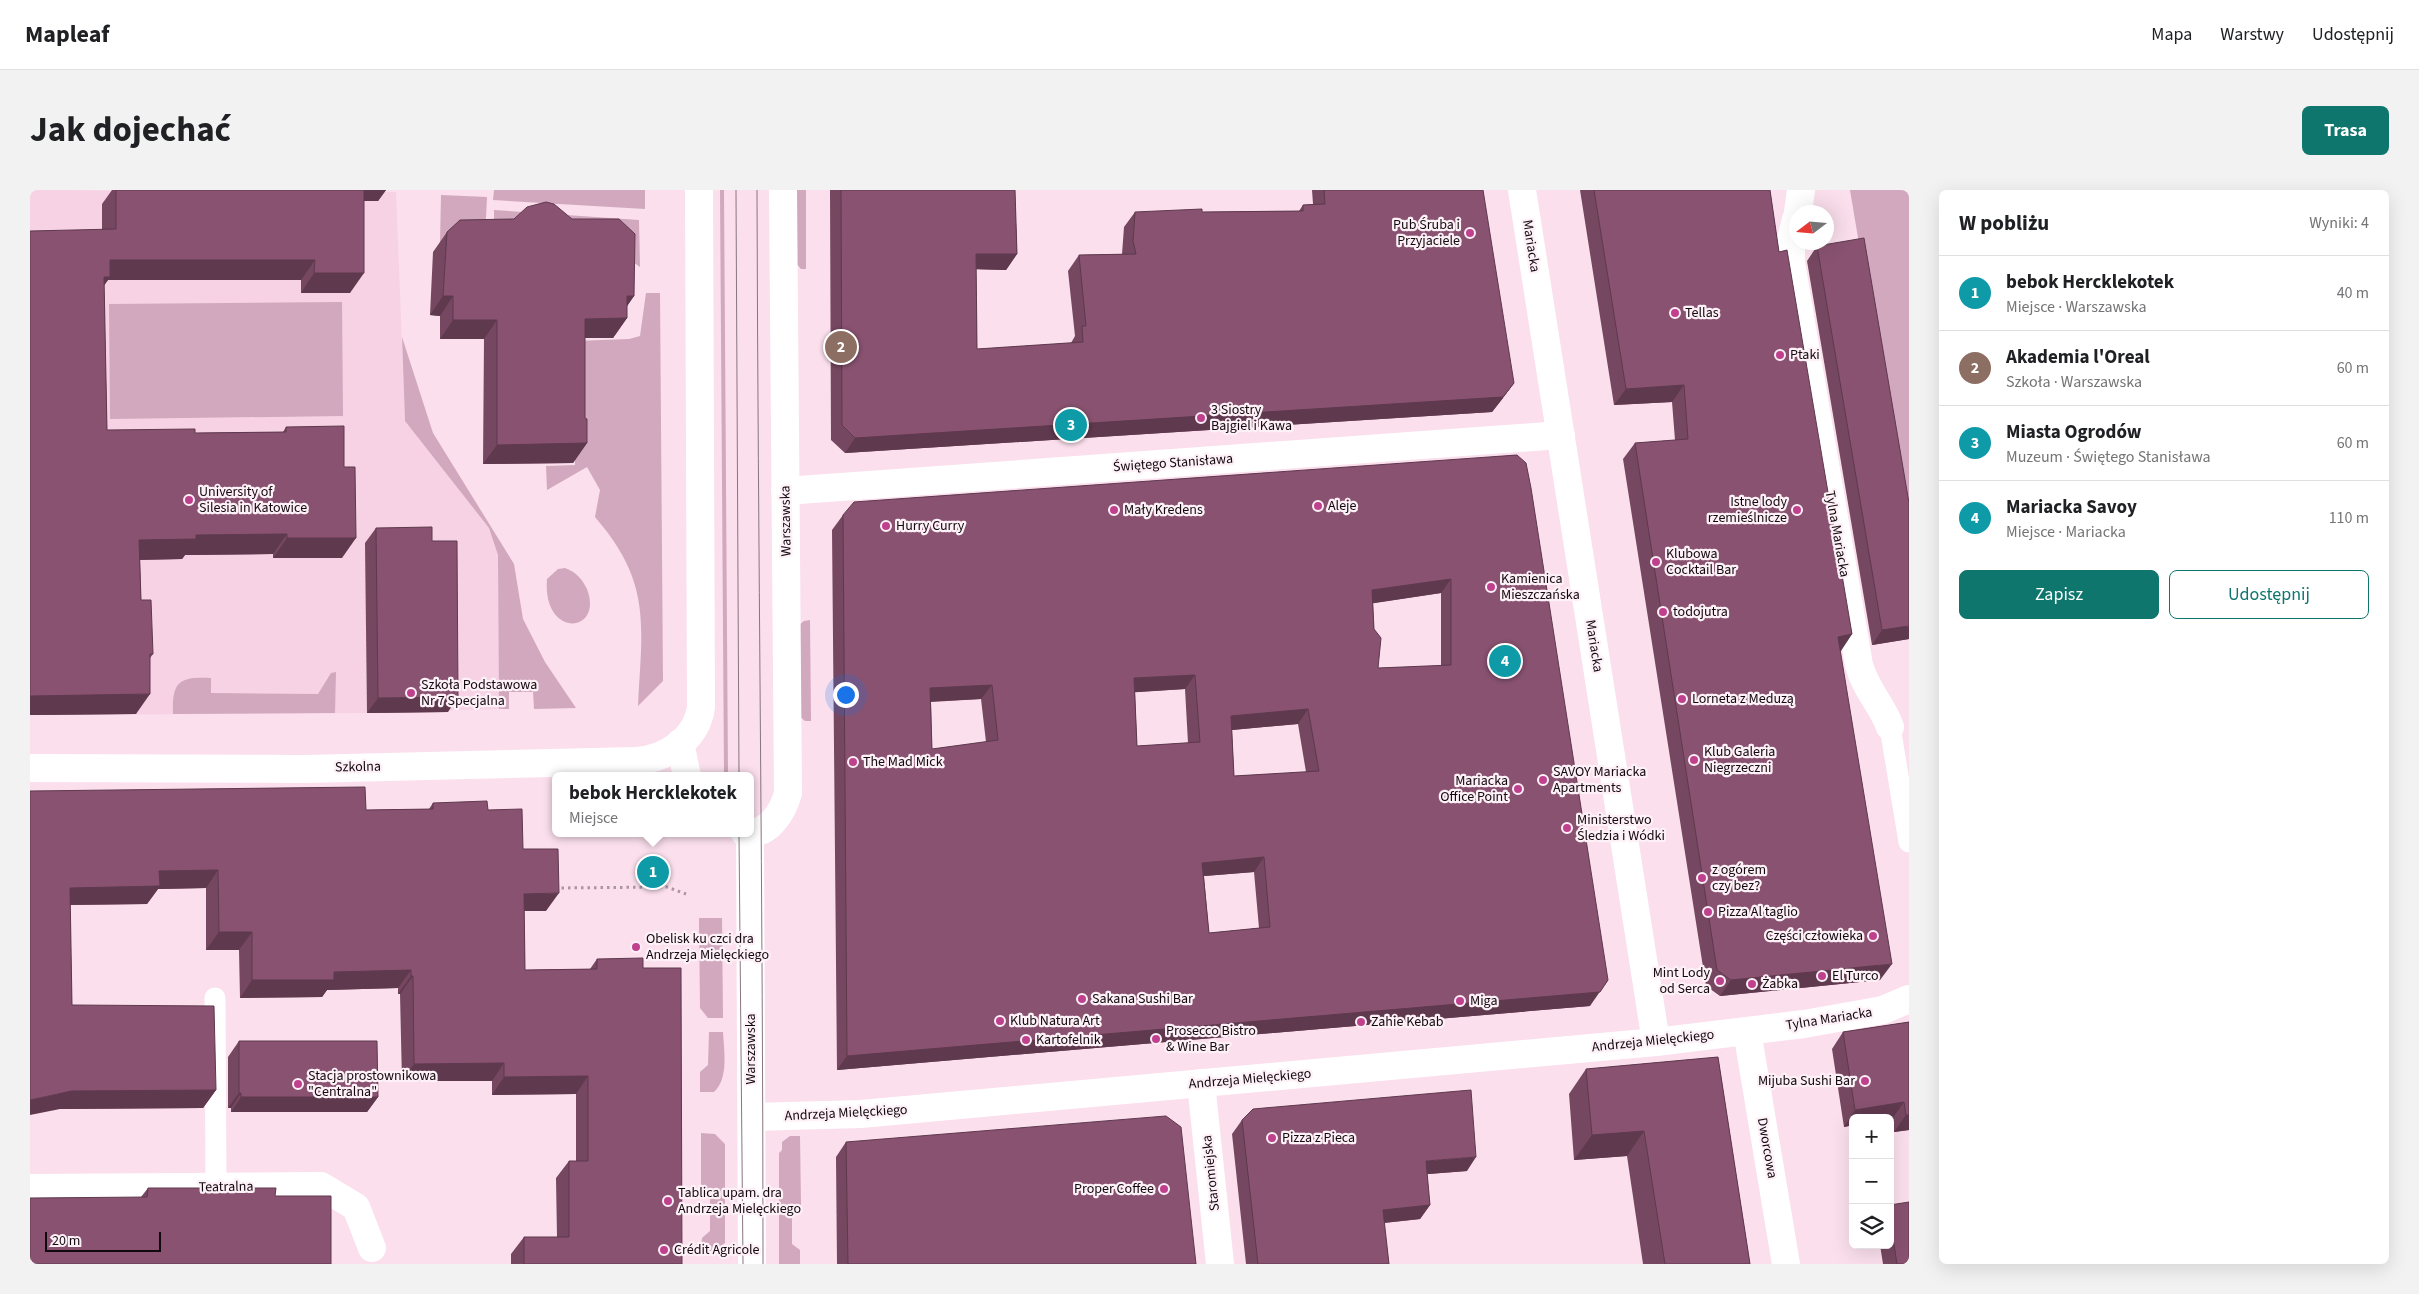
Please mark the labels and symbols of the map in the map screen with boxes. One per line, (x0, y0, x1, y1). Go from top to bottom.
north arrow (1789, 205, 1834, 250)
place label: Pub Śruba i Przyjaciele (1393, 215, 1460, 251)
street label: Mariacka (1517, 218, 1545, 274)
marker: Pub Śruba i Przyjaciele (1464, 227, 1476, 239)
place label: Tellas (1685, 303, 1719, 323)
marker: Tellas (1669, 307, 1681, 319)
pin: 2 (825, 328, 857, 366)
place label: Ptaki (1790, 345, 1820, 365)
marker: Ptaki (1774, 349, 1786, 361)
place label: 3 Siostry Bajgiel i Kawa (1211, 400, 1292, 436)
pin: 3 (1055, 406, 1087, 444)
marker: 3 Siostry Bajgiel i Kawa (1195, 412, 1207, 424)
street label: Świętego Stanisława (1112, 449, 1234, 477)
place label: University of Silesia in Katowice (199, 482, 307, 518)
street label: Warszawska (775, 485, 797, 557)
street label: Tylna Mariacka (1820, 489, 1854, 579)
place label: Istne lody rzemieślnicze (1708, 492, 1787, 528)
marker: University of Silesia in Katowice (183, 494, 195, 506)
place label: Aleje (1328, 496, 1357, 516)
place label: Mały Kredens (1124, 500, 1203, 520)
marker: Aleje (1312, 500, 1324, 512)
marker: Mały Kredens (1108, 504, 1120, 516)
marker: Istne lody rzemieślnicze (1791, 504, 1803, 516)
place label: Hurry Curry (896, 516, 965, 536)
marker: Hurry Curry (880, 520, 892, 532)
place label: Klubowa Cocktail Bar (1666, 544, 1736, 580)
marker: Klubowa Cocktail Bar (1650, 556, 1662, 568)
place label: Kamienica Mieszczańska (1501, 569, 1580, 605)
marker: Kamienica Mieszczańska (1485, 581, 1497, 593)
place label: todojutra (1673, 602, 1728, 622)
marker: todojutra (1657, 606, 1669, 618)
street label: Mariacka (1580, 618, 1608, 674)
pin: 4 (1489, 642, 1521, 680)
place label: Szkoła Podstawowa Nr 7 Specjalna (421, 675, 537, 711)
your location (833, 682, 859, 708)
marker: Szkoła Podstawowa Nr 7 Specjalna (405, 687, 417, 699)
place label: Lorneta z Meduzą (1692, 689, 1794, 709)
marker: Lorneta z Meduzą (1676, 693, 1688, 705)
place label: Klub Galeria Niegrzeczni (1704, 742, 1775, 778)
place label: The Mad Mick (863, 752, 943, 772)
marker: Klub Galeria Niegrzeczni (1688, 754, 1700, 766)
marker: The Mad Mick (847, 756, 859, 768)
street label: Szkolna (335, 757, 381, 777)
place label: SAVOY Mariacka Apartments (1553, 762, 1646, 798)
place label: Mariacka Office Point (1440, 771, 1508, 807)
marker: SAVOY Mariacka Apartments (1537, 774, 1549, 786)
marker: Mariacka Office Point (1512, 783, 1524, 795)
place label: Ministerstwo Śledzia i Wódki (1577, 810, 1665, 846)
marker: Ministerstwo Śledzia i Wódki (1561, 822, 1573, 834)
pin: 1 (637, 853, 669, 891)
place label: z ogórem czy bez? (1712, 860, 1766, 896)
marker: z ogórem czy bez? (1696, 872, 1708, 884)
place label: Pizza Al taglio (1718, 902, 1798, 922)
marker: Pizza Al taglio (1702, 906, 1714, 918)
place label: Części człowieka (1765, 926, 1863, 946)
place label: Obelisk ku czci dra Andrzeja Mielęckiego (646, 929, 769, 965)
marker: Części człowieka (1867, 930, 1879, 942)
marker: Obelisk ku czci dra Andrzeja Mielęckiego (630, 941, 642, 953)
place label: Mint Lody od Serca (1653, 963, 1710, 999)
place label: El Turco (1832, 966, 1879, 986)
marker: El Turco (1816, 970, 1828, 982)
place label: Żabka (1762, 974, 1798, 994)
marker: Mint Lody od Serca (1714, 975, 1726, 987)
marker: Żabka (1746, 978, 1758, 990)
place label: Sakana Sushi Bar (1092, 989, 1193, 1009)
place label: Miga (1470, 991, 1498, 1011)
marker: Sakana Sushi Bar (1076, 993, 1088, 1005)
marker: Miga (1454, 995, 1466, 1007)
street label: Tylna Mariacka (1784, 1002, 1874, 1036)
place label: Klub Natura Art (1010, 1011, 1100, 1031)
place label: Zahie Kebab (1371, 1012, 1444, 1032)
street label: Warszawska (741, 1014, 761, 1084)
marker: Klub Natura Art (994, 1015, 1006, 1027)
marker: Zahie Kebab (1355, 1016, 1367, 1028)
place label: Prosecco Bistro & Wine Bar (1166, 1021, 1256, 1057)
street label: Andrzeja Mielęckiego (1591, 1025, 1715, 1057)
place label: Kartofelnik (1036, 1030, 1101, 1050)
marker: Prosecco Bistro & Wine Bar (1150, 1033, 1162, 1045)
marker: Kartofelnik (1020, 1034, 1032, 1046)
street label: Andrzeja Mielęckiego (1188, 1064, 1312, 1094)
place label: Stacja prostownikowa "Centralna" (308, 1066, 436, 1102)
place label: Mijuba Sushi Bar (1758, 1071, 1855, 1091)
marker: Mijuba Sushi Bar (1859, 1075, 1871, 1087)
marker: Stacja prostownikowa "Centralna" (292, 1078, 304, 1090)
street label: Andrzeja Mielęckiego (784, 1100, 908, 1126)
street label: Dworcowa (1752, 1116, 1782, 1180)
place label: Pizza z Pieca (1282, 1128, 1355, 1148)
marker: Pizza z Pieca (1266, 1132, 1278, 1144)
street label: Staromiejska (1197, 1134, 1225, 1212)
street label: Teatralna (198, 1177, 254, 1197)
place label: Proper Coffee (1074, 1179, 1154, 1199)
place label: Tablica upam. dra Andrzeja Mielęckiego (678, 1183, 801, 1219)
marker: Proper Coffee (1158, 1183, 1170, 1195)
marker: Tablica upam. dra Andrzeja Mielęckiego (662, 1195, 674, 1207)
scale bar (45, 1229, 161, 1252)
place label: Crédit Agricole (674, 1240, 760, 1260)
marker: Crédit Agricole (658, 1244, 670, 1256)

